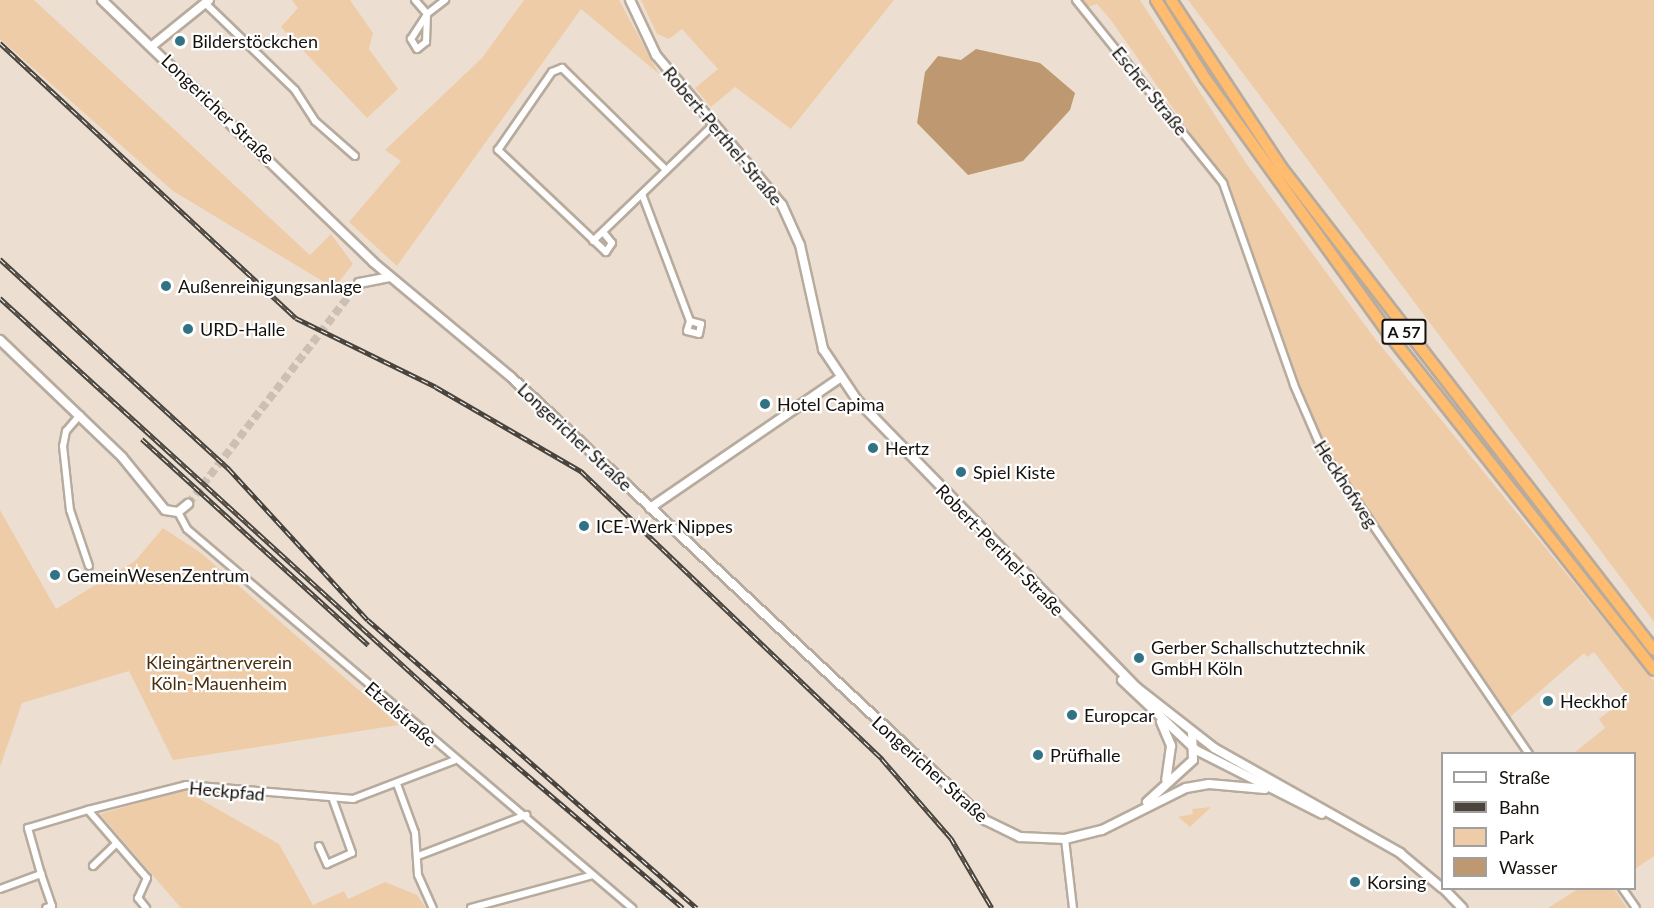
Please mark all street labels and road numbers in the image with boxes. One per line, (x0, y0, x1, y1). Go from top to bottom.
street label: Escher Straße (1107, 42, 1193, 140)
street label: Longericher Straße (157, 50, 279, 168)
street label: Robert-Perthel-Straße (659, 62, 787, 210)
road number: A 57 (1380, 319, 1428, 345)
street label: Longericher Straße (513, 378, 637, 496)
street label: Heckhofweg (1310, 436, 1382, 532)
street label: Robert-Perthel-Straße (932, 480, 1068, 620)
street label: Etzelstraße (361, 677, 441, 751)
street label: Longericher Straße (867, 711, 993, 827)
street label: Heckpfad (188, 777, 266, 805)

